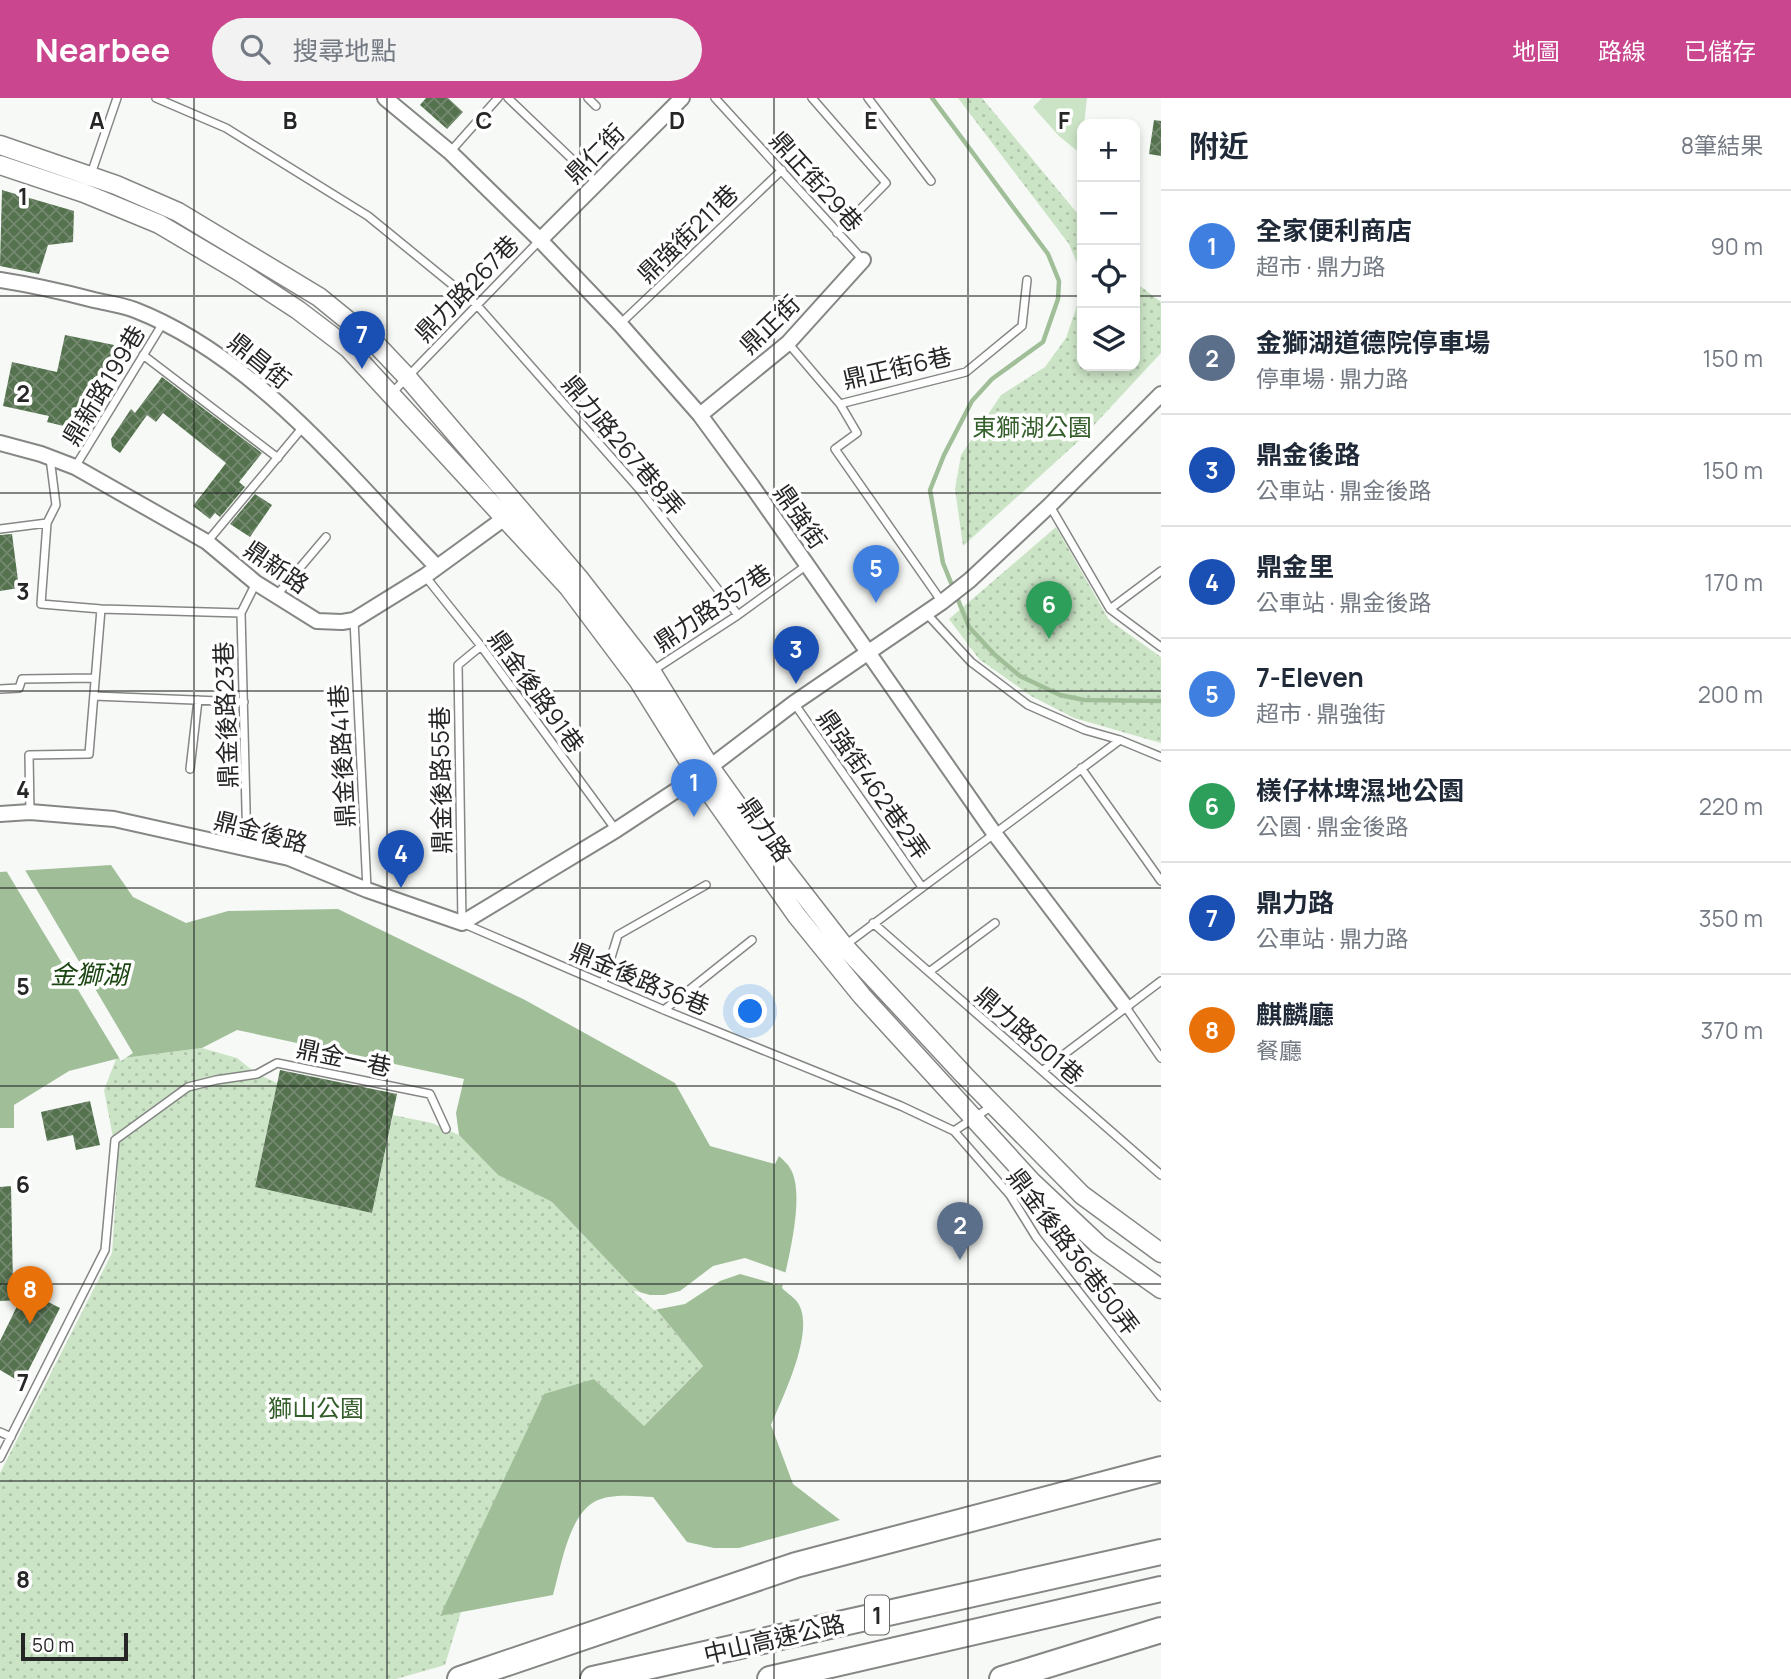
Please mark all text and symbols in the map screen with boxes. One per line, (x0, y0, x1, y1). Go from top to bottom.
search box (212, 18, 702, 81)
text: Nearbee (35, 27, 170, 72)
icon: search (236, 30, 274, 68)
text: 搜尋地點 (292, 32, 396, 68)
text: 地圖 (1512, 34, 1560, 67)
text: 路線 (1598, 34, 1646, 67)
text: 已儲存 (1684, 34, 1756, 67)
text: A (89, 104, 105, 136)
text: B (283, 104, 297, 136)
text: C (476, 104, 493, 136)
text: D (669, 104, 685, 136)
text: E (864, 104, 878, 136)
text: F (1058, 104, 1070, 136)
street label: 鼎仁街 (557, 116, 631, 190)
map controls (1077, 119, 1140, 371)
button: + (1077, 119, 1140, 182)
street label: 鼎正街29巷 (763, 124, 871, 238)
text: 附近 (1189, 125, 1249, 166)
text: 8筆結果 (1681, 129, 1763, 161)
street label: 鼎強街211巷 (629, 177, 745, 289)
text: 1 (18, 180, 28, 212)
button: − (1077, 182, 1140, 245)
text: 全家便利商店 (1256, 212, 1412, 248)
street label: 鼎力路267巷 (407, 227, 525, 349)
text: 1 (1207, 230, 1217, 262)
text: 90 m (1711, 230, 1763, 262)
button: locate (1077, 245, 1140, 308)
text: 超市 · 鼎力路 (1256, 250, 1385, 282)
street label: 鼎正街 (732, 287, 806, 361)
button: layers (1077, 308, 1140, 371)
pin: 7 (339, 311, 385, 369)
street label: 鼎新路199巷 (54, 319, 152, 451)
text: 金獅湖道德院停車場 (1256, 324, 1490, 360)
street label: 鼎昌街 (222, 325, 298, 395)
street label: 鼎正街6巷 (839, 338, 955, 396)
text: 2 (1205, 342, 1219, 374)
text: 150 m (1703, 342, 1763, 374)
text: 停車場 · 鼎力路 (1256, 362, 1408, 394)
street label: 鼎力路267巷8弄 (555, 368, 693, 522)
text: 2 (16, 377, 30, 409)
park label: 東獅湖公園 (972, 410, 1092, 443)
text: 鼎金後路 (1256, 436, 1360, 472)
text: 3 (1205, 454, 1219, 486)
text: 150 m (1703, 454, 1763, 486)
text: 公車站 · 鼎金後路 (1256, 474, 1431, 506)
street label: 鼎強街 (767, 477, 835, 555)
street label: 鼎新路 (238, 532, 316, 600)
pin: 5 (853, 545, 899, 603)
text: 鼎金里 (1256, 548, 1334, 584)
street label: 鼎力路357巷 (647, 556, 777, 658)
text: 4 (1205, 566, 1219, 598)
text: 170 m (1704, 566, 1763, 598)
text: 3 (16, 575, 30, 607)
pin: 6 (1026, 581, 1072, 639)
text: 公車站 · 鼎金後路 (1256, 586, 1431, 618)
street label: 鼎金後路91巷 (481, 623, 593, 759)
pin: 3 (773, 626, 819, 684)
street label: 鼎金後路23巷 (206, 641, 244, 789)
text: 7-Eleven (1256, 659, 1364, 695)
text: 5 (1205, 678, 1219, 710)
text: 200 m (1698, 678, 1763, 710)
street label: 鼎金後路41巷 (321, 683, 361, 829)
text: 超市 · 鼎強街 (1256, 697, 1385, 729)
street label: 鼎強街462巷2弄 (810, 702, 938, 866)
street label: 鼎金後路55巷 (422, 706, 458, 854)
pin: 1 (671, 759, 717, 817)
text: 檨仔林埤濕地公園 (1256, 772, 1464, 808)
text: 4 (16, 773, 30, 805)
street label: 鼎力路 (732, 790, 800, 868)
text: 6 (1205, 790, 1219, 822)
text: 220 m (1699, 790, 1763, 822)
street label: 鼎金後路 (210, 803, 312, 859)
text: 公園 · 鼎金後路 (1256, 810, 1408, 842)
pin: 4 (378, 830, 424, 888)
text: 鼎力路 (1256, 884, 1334, 920)
text: 7 (1206, 902, 1218, 934)
text: 350 m (1699, 902, 1763, 934)
text: 公車站 · 鼎力路 (1256, 922, 1408, 954)
street label: 鼎金後路36巷 (565, 934, 715, 1022)
water label: 金獅湖 (50, 956, 132, 992)
text: 5 (16, 970, 30, 1002)
street label: 鼎力路501巷 (969, 979, 1091, 1091)
your location (733, 994, 767, 1028)
text: 麒麟廳 (1256, 996, 1334, 1032)
text: 8 (1205, 1014, 1219, 1046)
text: 370 m (1701, 1014, 1763, 1046)
street label: 鼎金一巷 (294, 1031, 394, 1083)
text: 餐廳 (1256, 1034, 1302, 1066)
street label: 鼎金後路36巷50弄 (1000, 1161, 1148, 1341)
text: 6 (16, 1168, 30, 1200)
pin: 2 (937, 1202, 983, 1260)
pin: 8 (7, 1266, 53, 1324)
text: 7 (17, 1366, 29, 1398)
park label: 獅山公園 (268, 1391, 364, 1424)
text: 8 (16, 1563, 30, 1595)
road number: 1 (865, 1596, 889, 1634)
street label: 中山高速公路 (700, 1606, 848, 1670)
scale bar (21, 1630, 128, 1662)
text: 50 m (32, 1632, 74, 1658)

